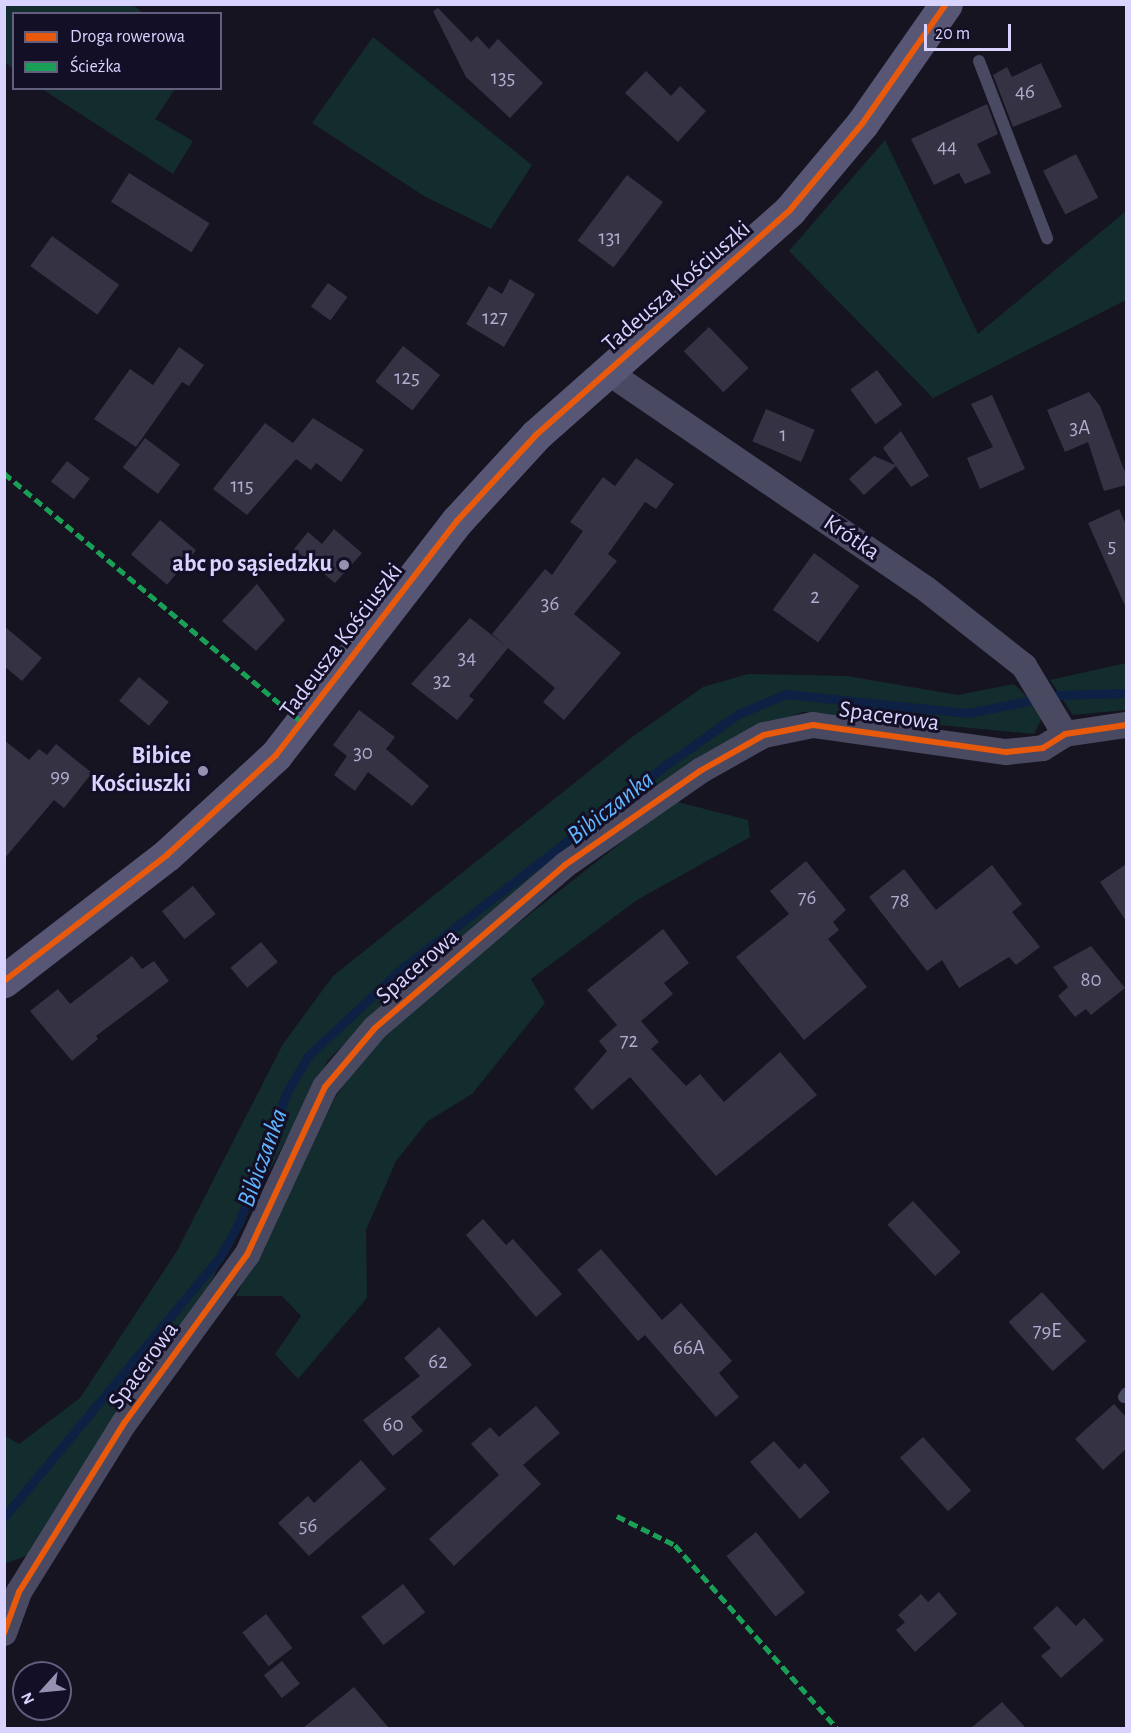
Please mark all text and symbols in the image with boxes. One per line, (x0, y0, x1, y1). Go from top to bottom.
legend (12, 12, 222, 90)
scale bar (927, 12, 1014, 50)
text: 20 m (935, 25, 970, 43)
text: Droga rowerowa (70, 28, 185, 46)
text: Ścieżka (70, 58, 121, 76)
house number: 135 (491, 65, 515, 91)
house number: 46 (1015, 79, 1035, 105)
house number: 44 (937, 134, 957, 160)
street label: Tadeusza Kościuszki (597, 215, 757, 359)
house number: 131 (598, 225, 622, 251)
house number: 127 (482, 305, 508, 331)
house number: 125 (394, 365, 420, 391)
house number: 3A (1070, 415, 1090, 441)
house number: 1 (779, 422, 787, 448)
house number: 115 (230, 473, 254, 499)
street label: Krótka (817, 509, 885, 567)
house number: 5 (1108, 533, 1116, 559)
place label: abc po sąsiedzku (172, 551, 332, 579)
street label: Tadeusza Kościuszki (274, 558, 410, 724)
marker: abc po sąsiedzku (337, 558, 351, 572)
house number: 2 (810, 584, 820, 610)
house number: 36 (541, 591, 559, 617)
house number: 34 (458, 645, 476, 671)
house number: 32 (433, 668, 451, 694)
street label: Spacerowa (837, 696, 941, 738)
house number: 30 (353, 740, 373, 766)
place label: Bibice Kościuszki (91, 743, 191, 799)
house number: 99 (50, 763, 70, 789)
marker: Bibice Kościuszki (196, 764, 210, 778)
water label: Bibiczanka (561, 764, 661, 852)
house number: 76 (798, 885, 816, 911)
house number: 78 (891, 888, 909, 914)
street label: Spacerowa (370, 923, 466, 1011)
house number: 80 (1080, 967, 1102, 993)
house number: 72 (620, 1028, 638, 1054)
water label: Bibiczanka (231, 1105, 295, 1211)
street label: Spacerowa (103, 1317, 185, 1415)
house number: 79E (1033, 1318, 1061, 1344)
house number: 66A (673, 1335, 705, 1361)
house number: 62 (428, 1349, 448, 1375)
house number: 60 (383, 1412, 403, 1438)
house number: 56 (299, 1513, 317, 1539)
north arrow (12, 1661, 72, 1721)
text: N (18, 1690, 37, 1707)

